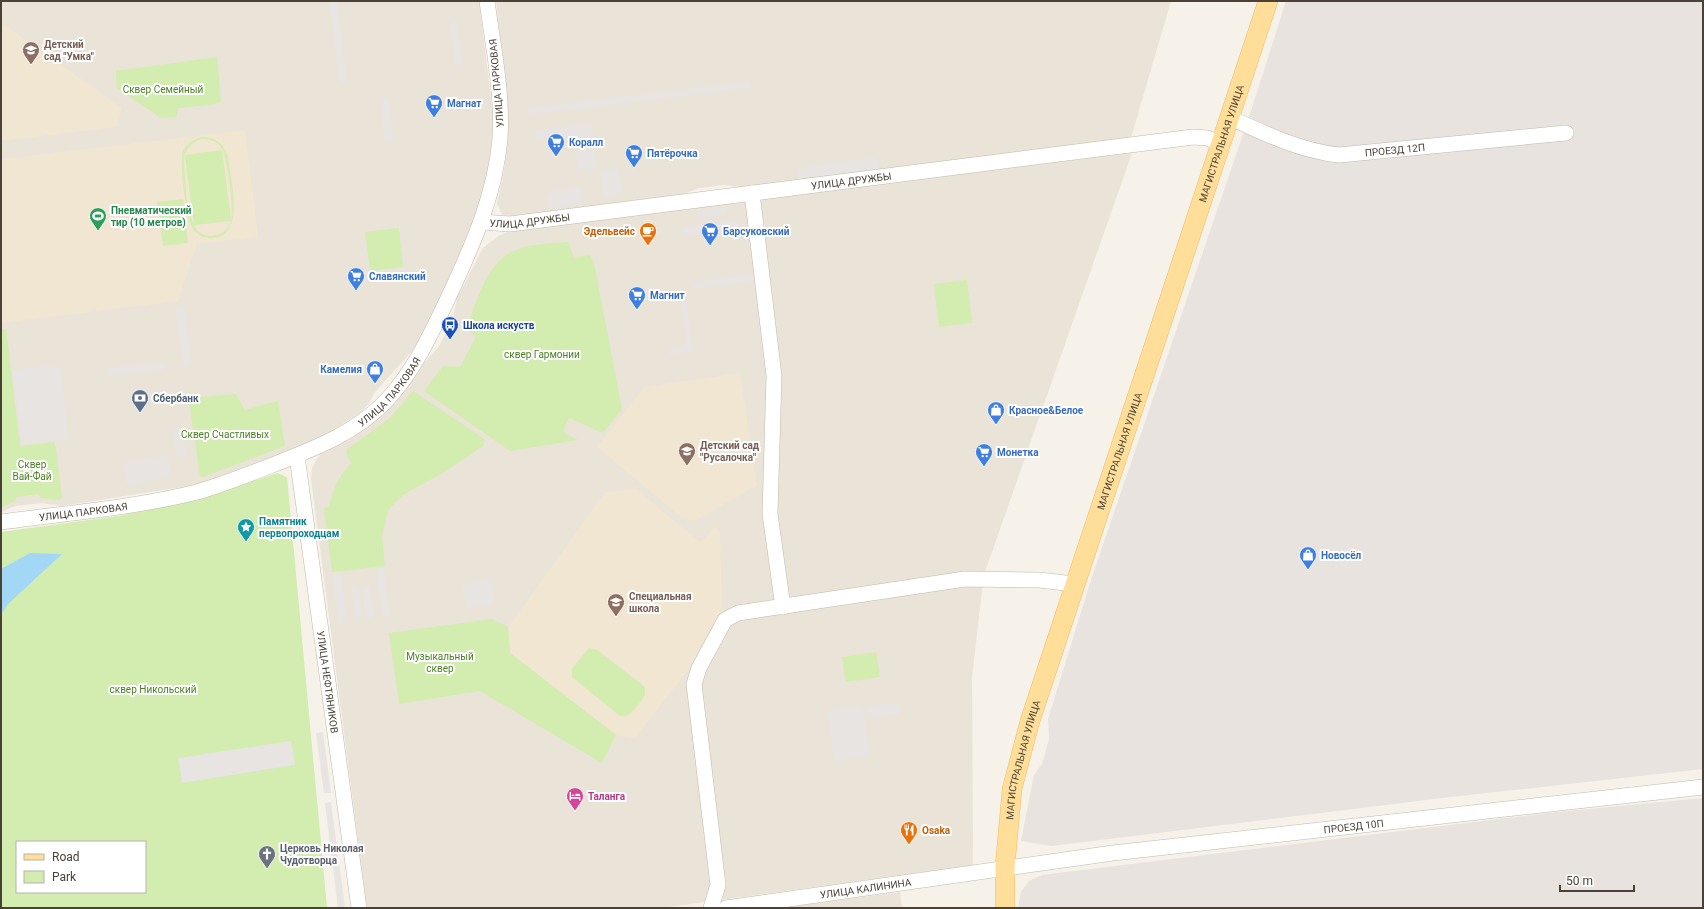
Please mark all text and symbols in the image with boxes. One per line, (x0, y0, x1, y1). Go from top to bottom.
street label: УЛИЦА ПАРКОВАЯ (487, 38, 506, 128)
place label: Детский сад "Умка" (44, 39, 94, 62)
school or university icon: Детский сад "Умка" (21, 40, 41, 65)
street label: МАГИСТРАЛЬНАЯ УЛИЦА (1197, 83, 1246, 204)
park label: Сквер Семейный (123, 84, 204, 95)
supermarket icon: Магнат (424, 93, 444, 118)
place label: Магнат (447, 98, 481, 109)
supermarket icon: Коралл (546, 132, 566, 157)
place label: Коралл (569, 137, 604, 148)
street label: ПРОЕЗД 12П (1364, 142, 1425, 158)
supermarket icon: Пятёрочка (624, 143, 644, 168)
place label: Пятёрочка (647, 148, 698, 159)
street label: УЛИЦА ДРУЖБЫ (810, 170, 892, 192)
place label: Пневматический тир (10 метров) (111, 205, 192, 229)
sports icon: Пневматический тир (10 метров) (88, 206, 108, 231)
street label: УЛИЦА ДРУЖБЫ (489, 211, 571, 230)
cafe icon: Эдельвейс (638, 221, 658, 246)
supermarket icon: Барсуковский (700, 221, 720, 246)
place label: Эдельвейс (584, 226, 635, 237)
place label: Барсуковский (723, 226, 790, 237)
supermarket icon: Славянский (346, 266, 366, 291)
place label: Славянский (369, 271, 426, 282)
supermarket icon: Магнит (627, 285, 647, 310)
place label: Магнит (650, 290, 685, 301)
bus stop icon: Школа искуств (440, 315, 460, 340)
place label: Школа искуств (463, 320, 535, 331)
park label: сквер Гармонии (504, 349, 580, 360)
street label: УЛИЦА ПАРКОВАЯ (356, 355, 423, 429)
shop icon: Камелия (365, 359, 385, 384)
place label: Камелия (320, 364, 362, 375)
bank icon: Сбербанк (130, 388, 150, 413)
street label: МАГИСТРАЛЬНАЯ УЛИЦА (1095, 391, 1144, 511)
place label: Сбербанк (153, 393, 199, 404)
shop icon: Красное&Белое (986, 400, 1006, 425)
place label: Красное&Белое (1009, 405, 1084, 416)
park label: Сквер Счастливых (181, 429, 269, 440)
place label: Детский сад "Русалочка" (700, 440, 760, 463)
school or university icon: Детский сад "Русалочка" (677, 441, 697, 466)
supermarket icon: Монетка (974, 442, 994, 467)
place label: Монетка (997, 447, 1039, 458)
park label: Сквер Вай-Фай (12, 459, 52, 482)
street label: УЛИЦА ПАРКОВАЯ (38, 501, 128, 523)
place label: Памятник первопроходцам (259, 516, 339, 539)
place icon: Памятник первопроходцам (236, 517, 256, 542)
shop icon: Новосёл (1298, 545, 1318, 570)
place label: Новосёл (1321, 550, 1362, 561)
place label: Специальная школа (629, 591, 692, 614)
school or university icon: Специальная школа (606, 592, 626, 617)
street label: УЛИЦА НЕФТЯНИКОВ (315, 630, 340, 734)
park label: Музыкальный сквер (406, 651, 474, 674)
park label: сквер Никольский (110, 684, 197, 695)
street label: МАГИСТРАЛЬНАЯ УЛИЦА (1004, 698, 1043, 820)
hotel icon: Таланга (565, 786, 585, 811)
place label: Таланга (588, 791, 626, 802)
street label: ПРОЕЗД 10П (1323, 818, 1384, 835)
restaurant icon: Osaka (899, 820, 919, 845)
place label: Osaka (922, 825, 951, 836)
legend (16, 841, 146, 893)
place label: Церковь Николая Чудотворца (280, 843, 364, 866)
church icon: Церковь Николая Чудотворца (257, 844, 277, 869)
text: Road (52, 850, 80, 864)
scale bar (1560, 867, 1634, 893)
text: Park (52, 870, 77, 884)
text: 50 m (1566, 874, 1593, 888)
street label: УЛИЦА КАЛИНИНА (819, 877, 912, 901)

